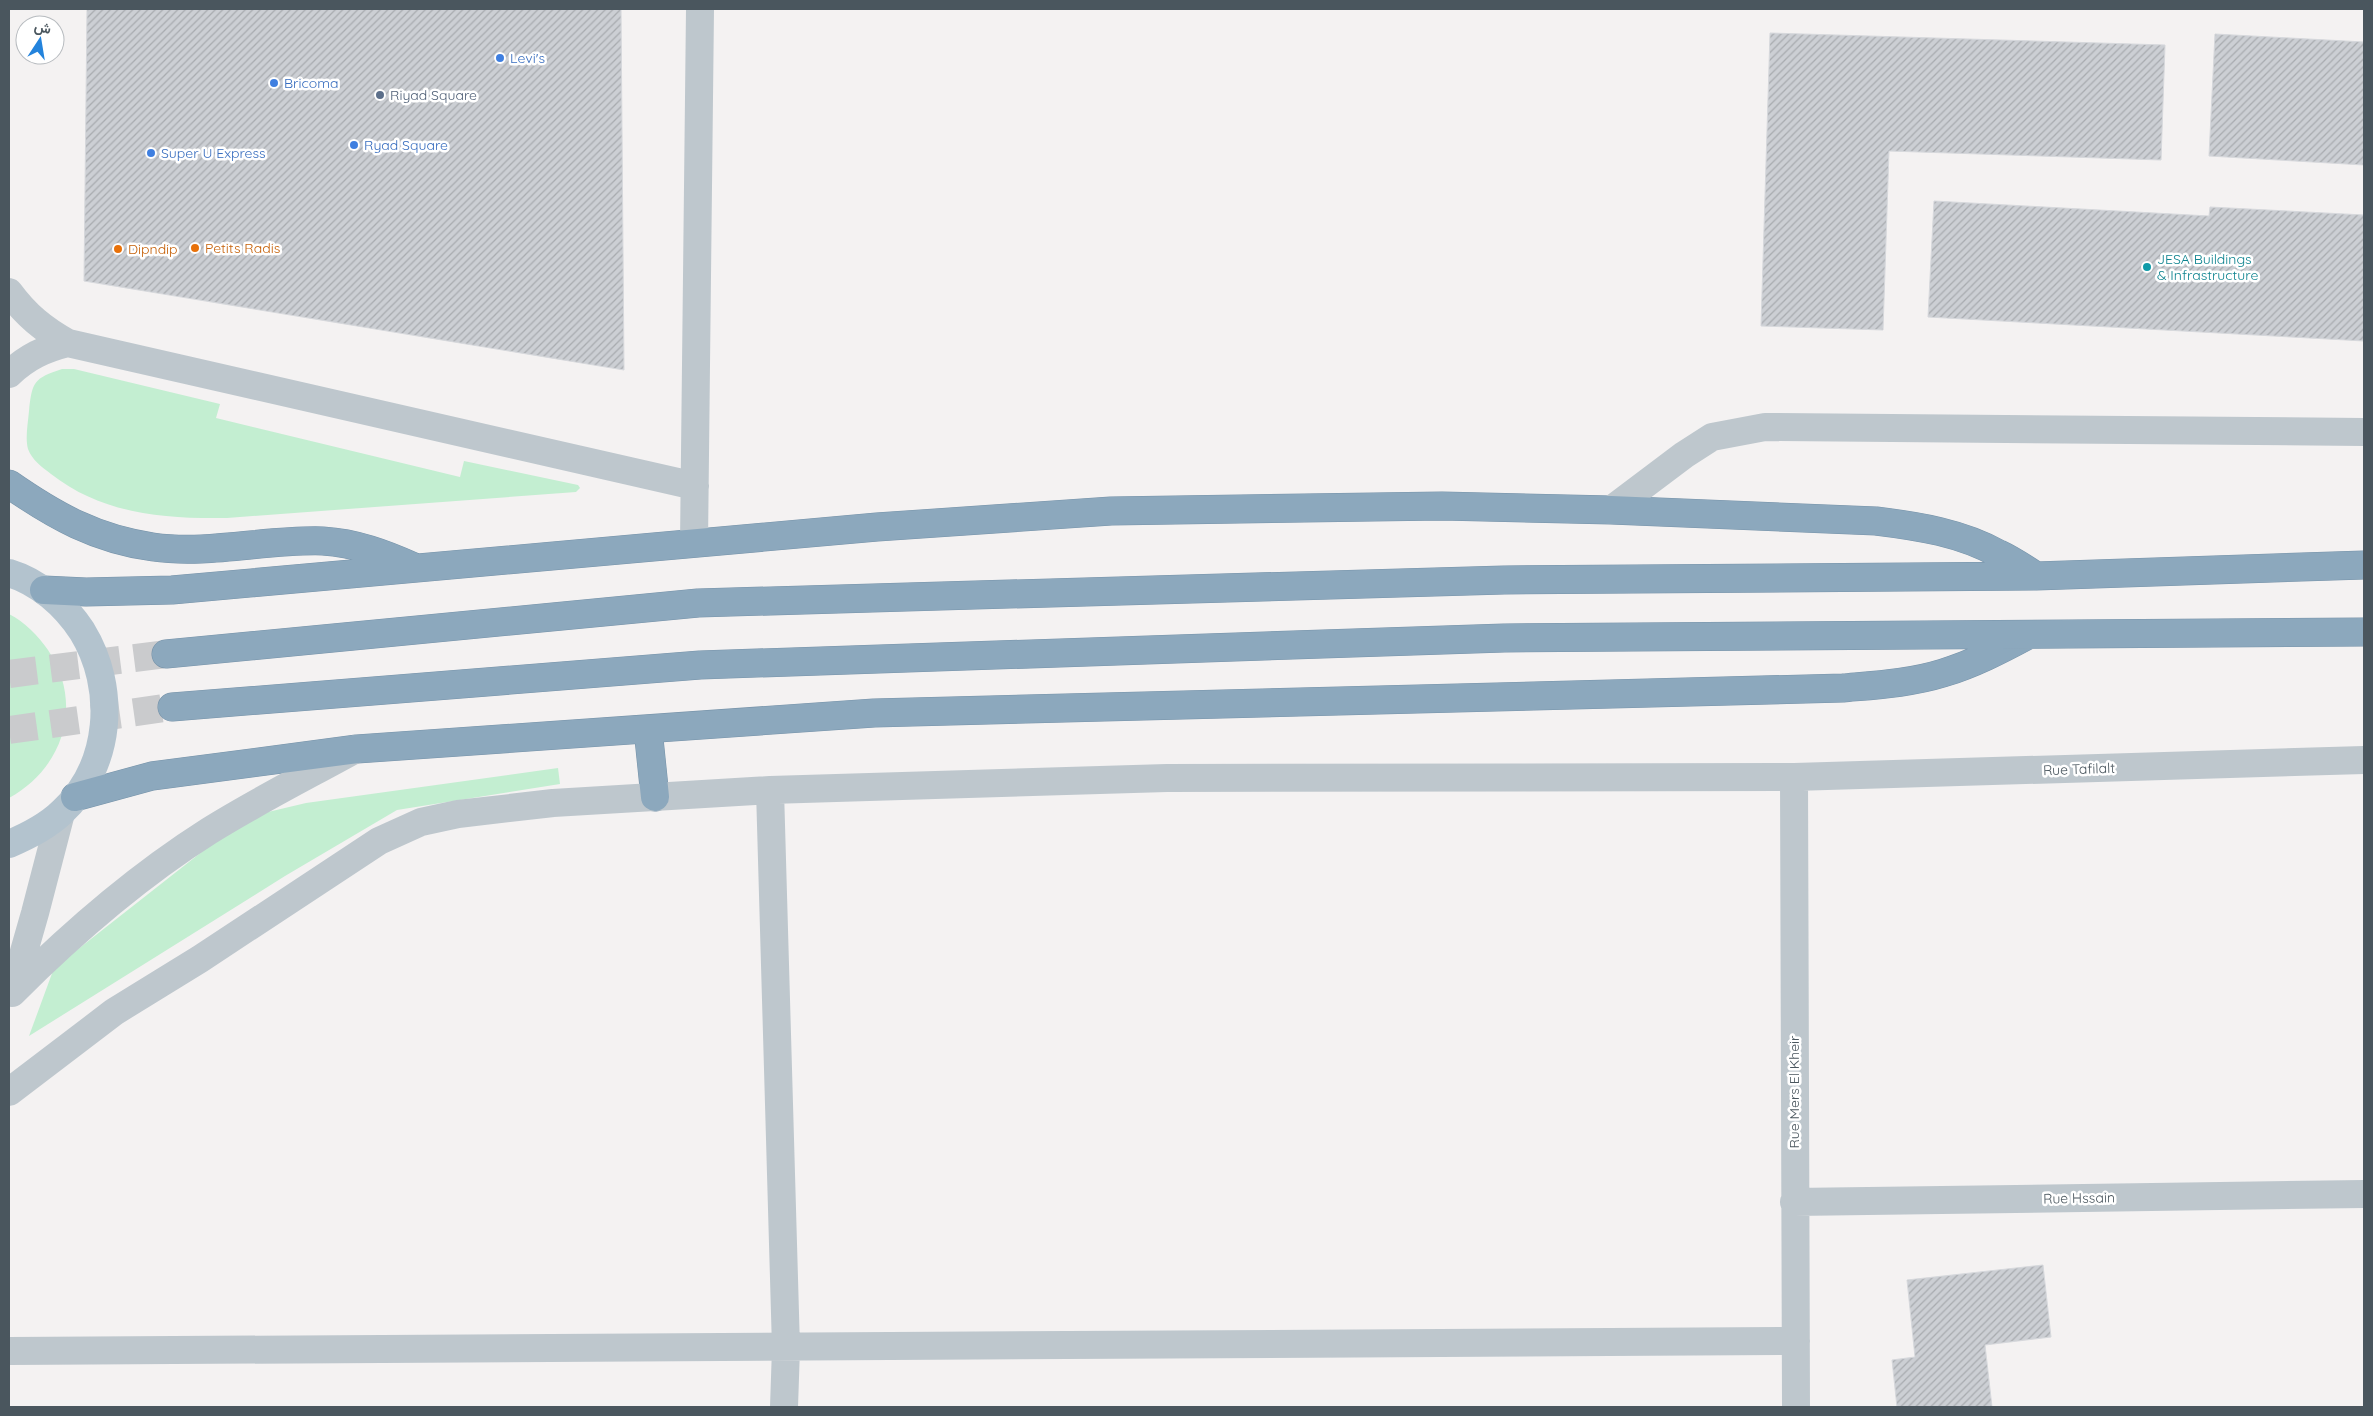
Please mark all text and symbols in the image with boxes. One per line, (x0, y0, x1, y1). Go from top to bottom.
north arrow (15, 15, 65, 65)
text: ش (33, 17, 53, 38)
place label: Levi's (510, 49, 545, 67)
marker: Levi's (494, 52, 506, 64)
place label: Bricoma (284, 74, 338, 92)
marker: Bricoma (268, 77, 280, 89)
place label: Riyad Square (390, 86, 477, 104)
marker: Riyad Square (374, 89, 386, 101)
place label: Ryad Square (364, 136, 448, 154)
marker: Ryad Square (348, 139, 360, 151)
place label: Super U Express (161, 144, 266, 162)
marker: Super U Express (145, 147, 157, 159)
place label: Petits Radis (205, 239, 280, 257)
place label: Dipndip (128, 240, 178, 258)
marker: Petits Radis (189, 242, 201, 254)
marker: Dipndip (112, 243, 124, 255)
place label: JESA Buildings & Infrastructure (2157, 250, 2258, 284)
marker: JESA Buildings & Infrastructure (2141, 261, 2153, 273)
street label: Rue Tafilalt (2043, 759, 2116, 779)
street label: Rue Mers El Kheir (1785, 1035, 1803, 1148)
street label: Rue Hssain (2043, 1188, 2115, 1208)

